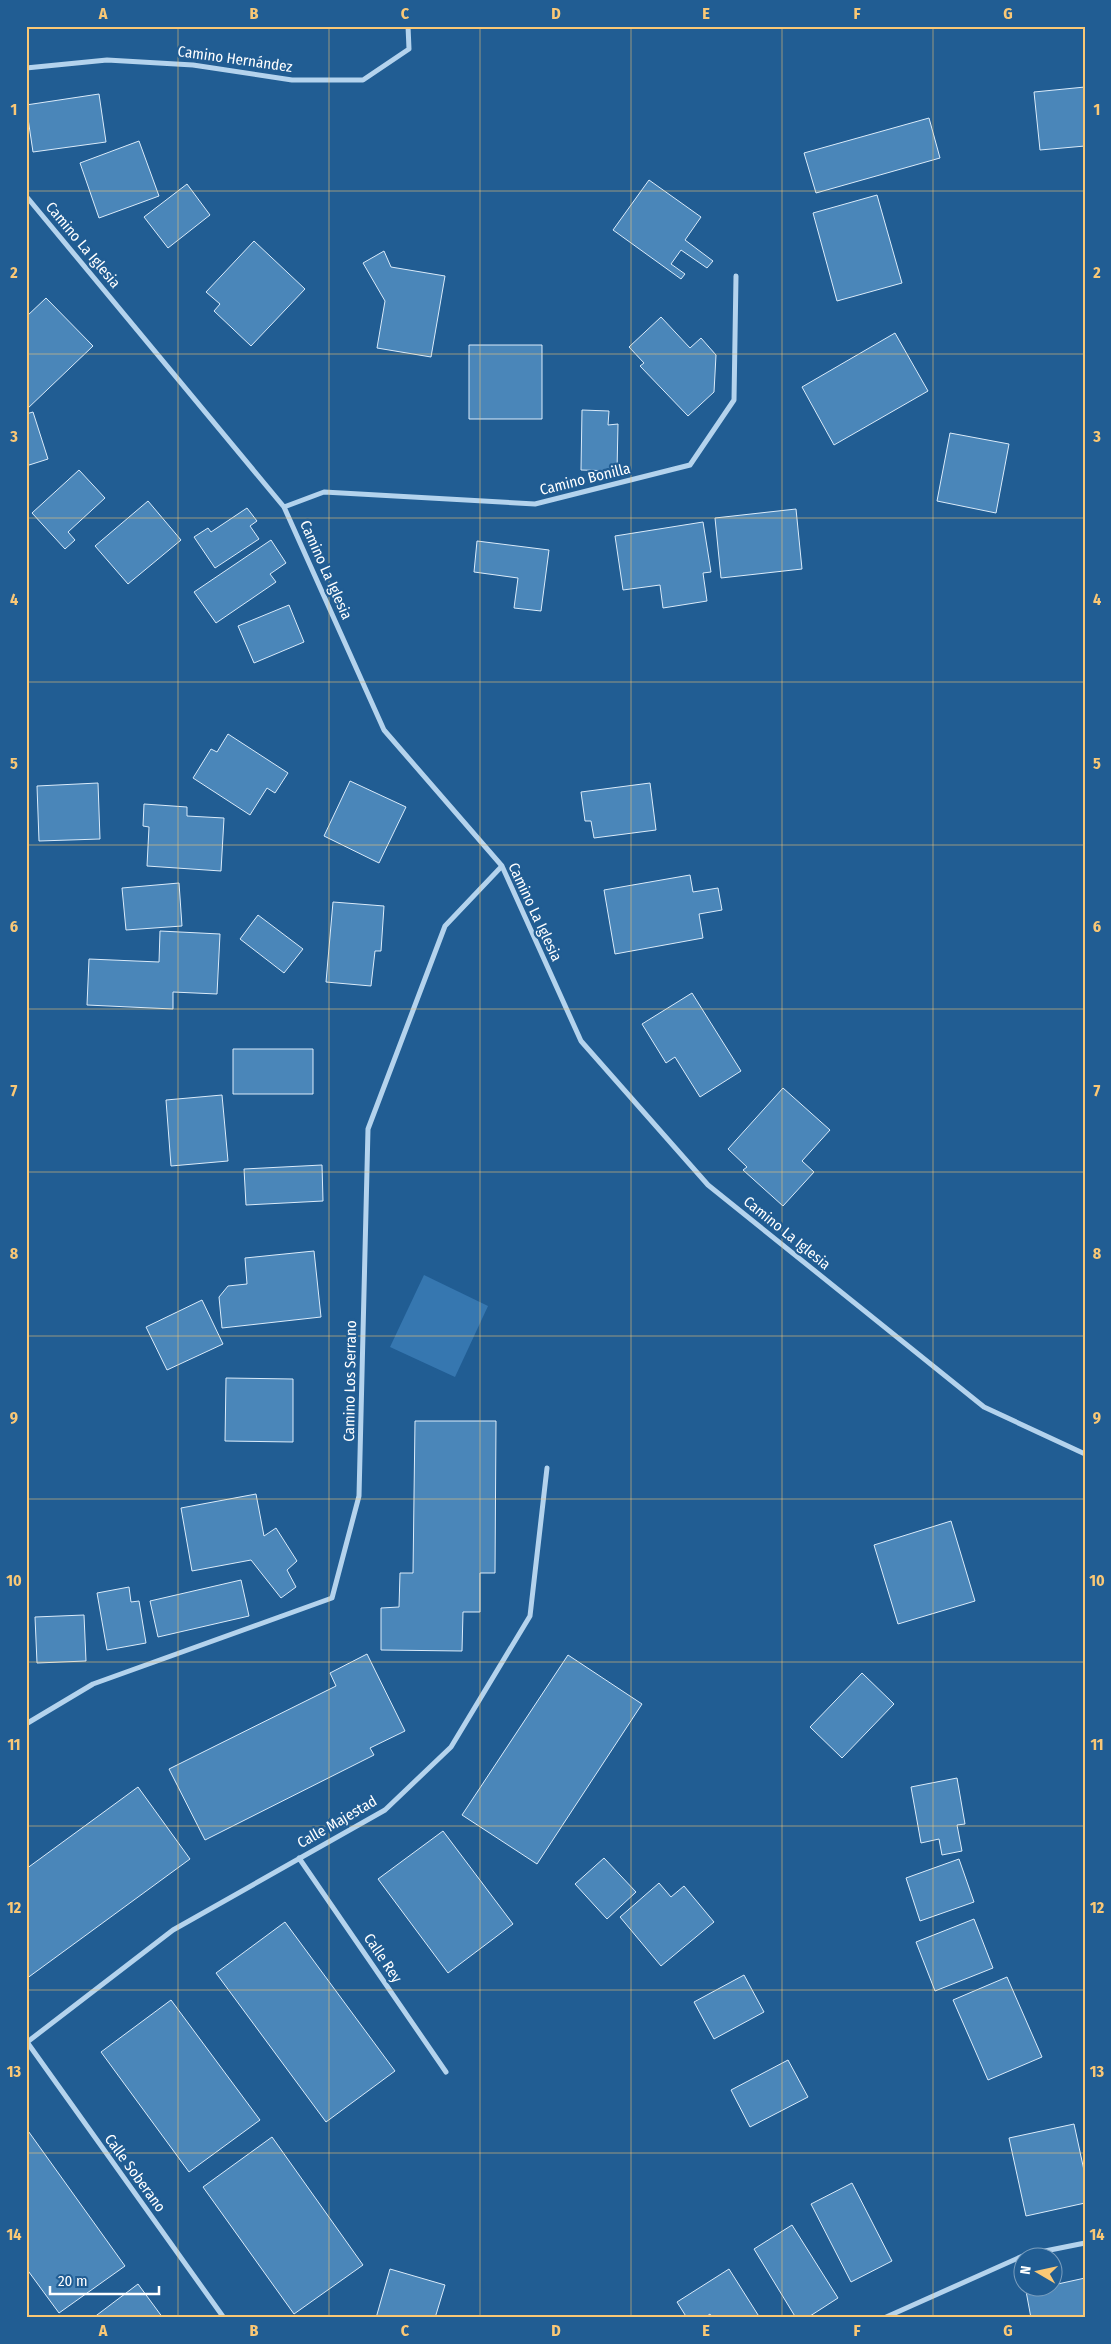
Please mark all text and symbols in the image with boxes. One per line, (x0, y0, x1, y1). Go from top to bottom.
text: A (98, 4, 108, 23)
text: B (250, 4, 259, 23)
text: C (401, 4, 410, 23)
text: D (551, 4, 561, 23)
text: E (702, 4, 710, 23)
text: F (853, 4, 861, 23)
text: G (1003, 4, 1013, 23)
street label: Camino Hernández (176, 42, 294, 76)
text: 1 (11, 100, 17, 119)
text: 1 (1094, 100, 1100, 119)
street label: Camino La Iglesia (42, 198, 124, 292)
text: 2 (9, 263, 18, 282)
text: 2 (1092, 263, 1101, 282)
text: 3 (9, 427, 18, 446)
text: 3 (1092, 427, 1101, 446)
street label: Camino Bonilla (538, 459, 632, 499)
street label: Camino La Iglesia (296, 518, 356, 622)
text: 4 (10, 590, 18, 609)
text: 4 (1093, 590, 1101, 609)
text: 5 (10, 754, 18, 773)
text: 5 (1093, 754, 1101, 773)
street label: Camino La Iglesia (504, 860, 566, 964)
text: 6 (10, 917, 18, 936)
text: 6 (1093, 917, 1101, 936)
text: 7 (11, 1081, 18, 1100)
text: 7 (1094, 1081, 1101, 1100)
street label: Camino La Iglesia (740, 1192, 834, 1274)
text: 8 (10, 1244, 19, 1263)
text: 8 (1093, 1244, 1102, 1263)
street label: Camino Los Serrano (340, 1320, 360, 1442)
text: 9 (10, 1408, 18, 1427)
text: 9 (1093, 1408, 1101, 1427)
text: 10 (6, 1571, 22, 1590)
text: 10 (1089, 1571, 1105, 1590)
text: 11 (7, 1735, 21, 1754)
text: 11 (1090, 1735, 1104, 1754)
street label: Calle Majestad (294, 1792, 380, 1852)
text: 12 (7, 1898, 22, 1917)
text: 12 (1090, 1898, 1105, 1917)
street label: Calle Rey (360, 1930, 406, 1986)
text: 13 (7, 2062, 22, 2081)
text: 13 (1090, 2062, 1105, 2081)
street label: Calle Soberano (101, 2130, 169, 2216)
text: 14 (7, 2225, 22, 2244)
text: 14 (1090, 2225, 1105, 2244)
north arrow (1014, 2246, 1064, 2296)
scale bar (50, 2264, 159, 2296)
text: N (1017, 2265, 1035, 2276)
text: 20 m (58, 2272, 88, 2290)
text: A (98, 2321, 108, 2340)
text: B (250, 2321, 259, 2340)
text: C (401, 2321, 410, 2340)
text: D (551, 2321, 561, 2340)
text: E (702, 2321, 710, 2340)
text: F (853, 2321, 861, 2340)
text: G (1003, 2321, 1013, 2340)

